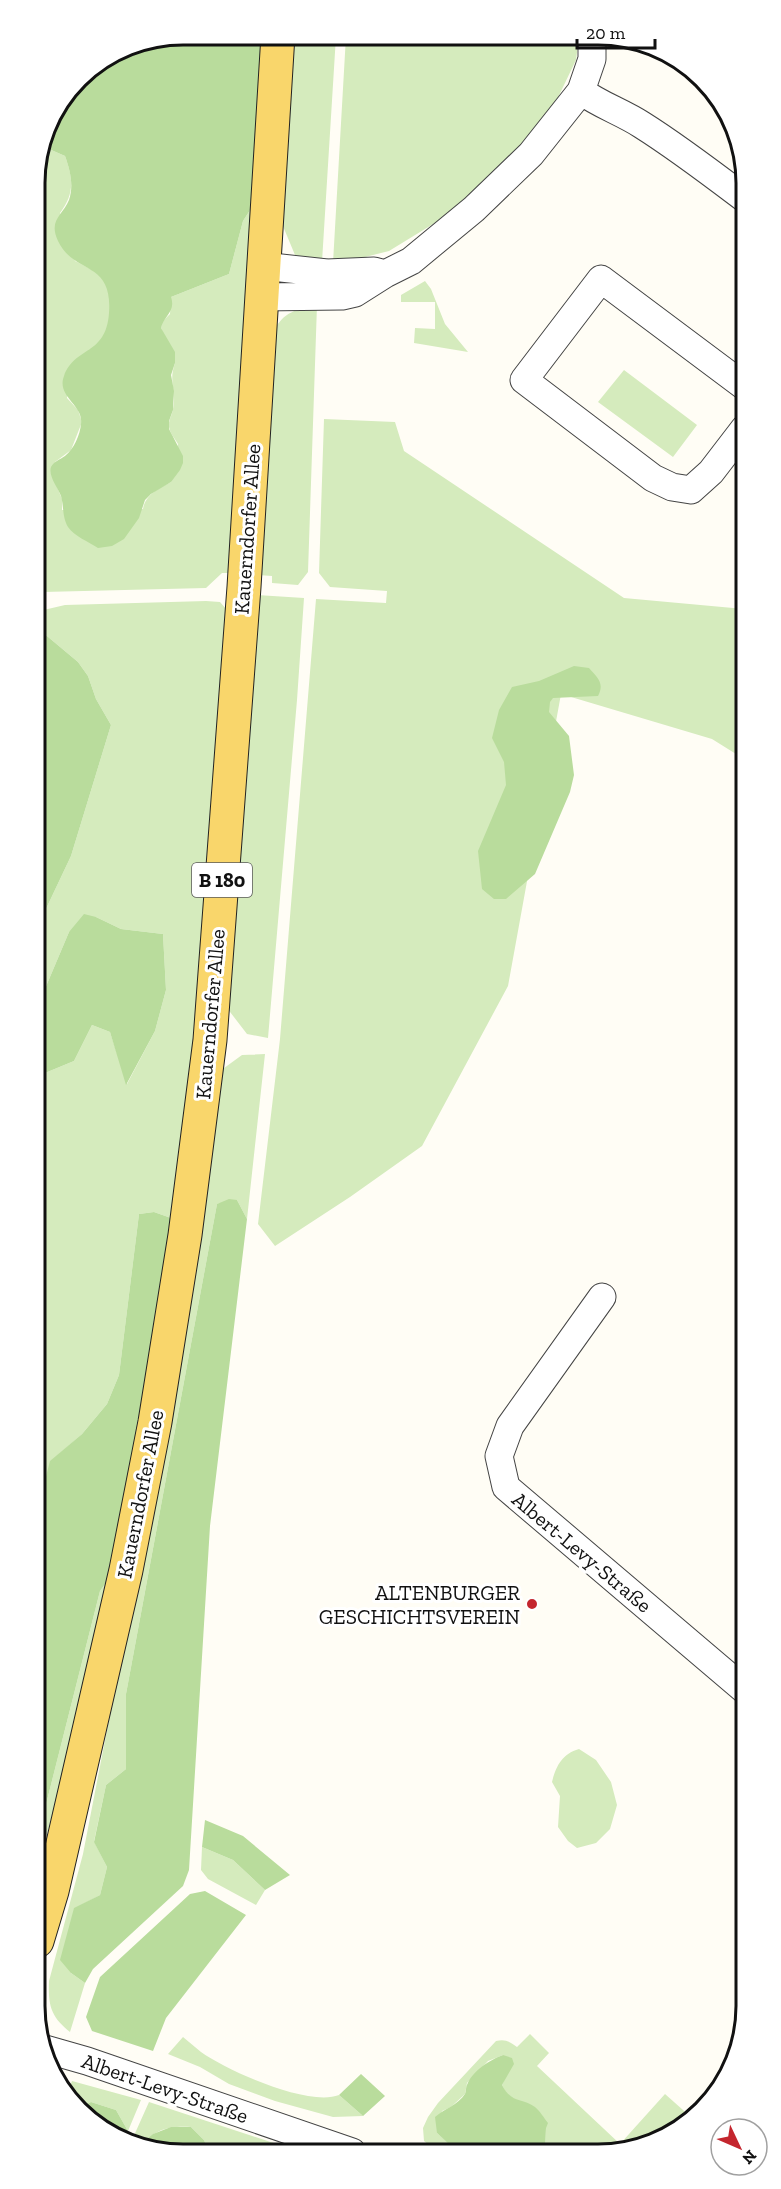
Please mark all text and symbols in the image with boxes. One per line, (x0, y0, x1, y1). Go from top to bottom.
scale bar (577, 12, 655, 50)
text: 20 m (586, 22, 626, 44)
street label: Kauerndorfer Allee (229, 443, 265, 615)
road number: B 180 (192, 863, 252, 897)
street label: Kauerndorfer Allee (190, 928, 230, 1100)
street label: Kauerndorfer Allee (111, 1408, 169, 1580)
street label: Albert-Levy-Straße (507, 1486, 657, 1618)
place label: ALTENBURGER GESCHICHTSVEREIN (319, 1580, 520, 1629)
marker: ALTENBURGER GESCHICHTSVEREIN (525, 1597, 539, 1611)
street label: Albert-Levy-Straße (79, 2048, 252, 2128)
north arrow (709, 2117, 769, 2177)
text: N (738, 2146, 760, 2168)

